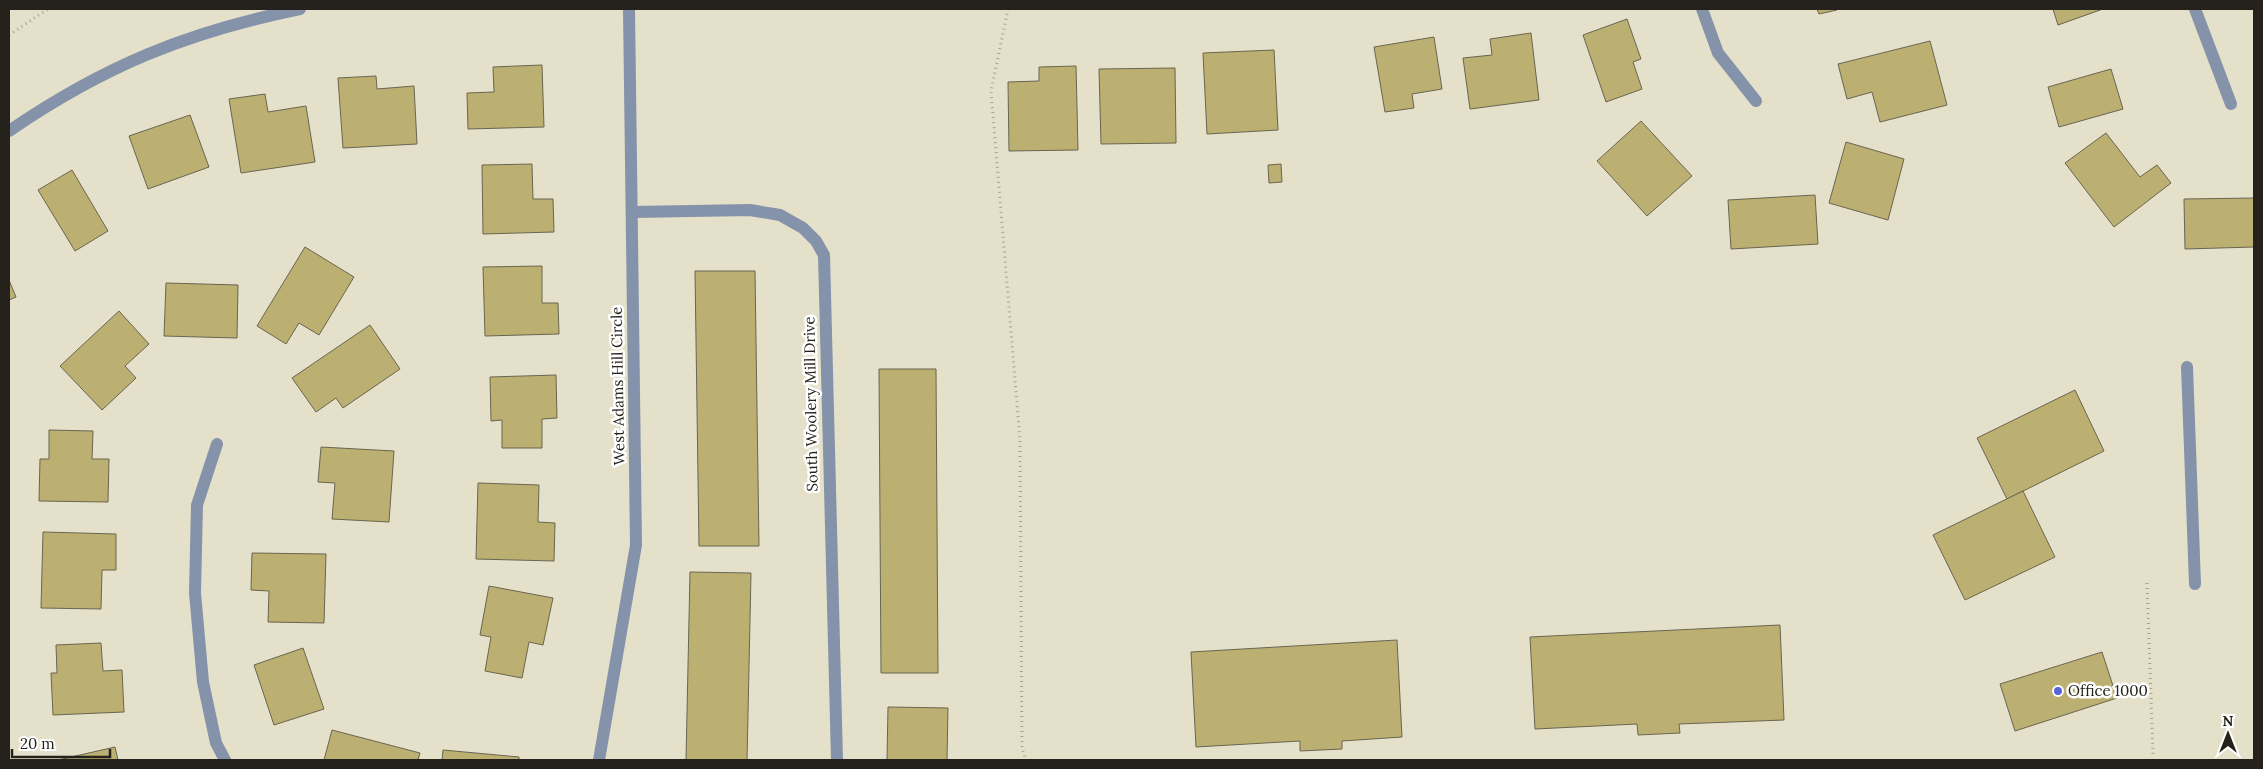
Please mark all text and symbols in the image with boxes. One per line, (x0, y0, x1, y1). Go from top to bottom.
street label: West Adams Hill Circle (607, 306, 628, 466)
street label: South Woolery Mill Drive (799, 316, 822, 492)
place label: Office 1000 (2068, 681, 2148, 700)
marker: Office 1000 (2052, 685, 2064, 697)
north arrow (2203, 709, 2253, 759)
text: N (2223, 712, 2234, 730)
scale bar (12, 726, 110, 758)
text: 20 m (20, 734, 55, 753)

